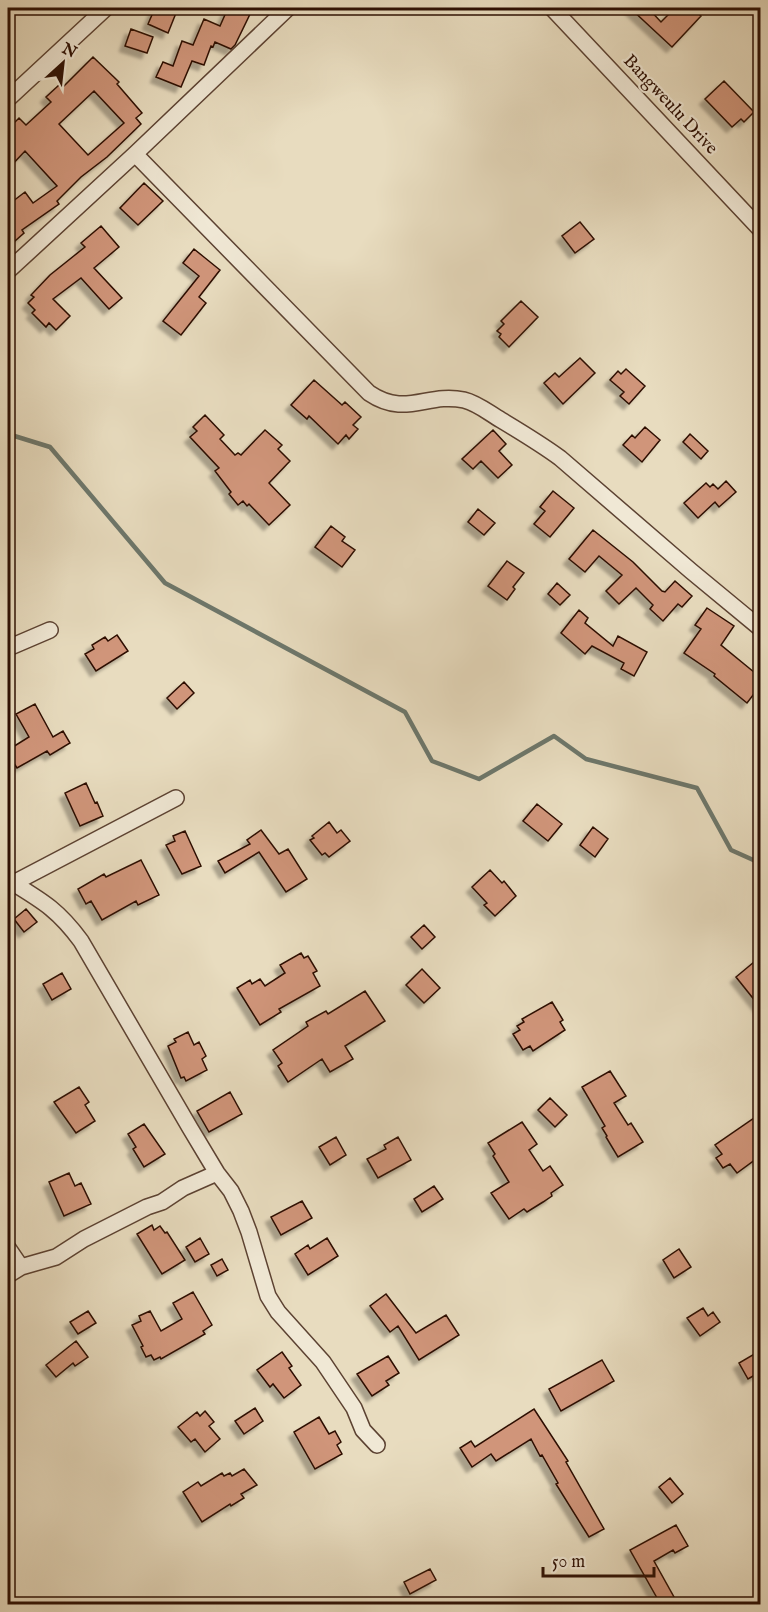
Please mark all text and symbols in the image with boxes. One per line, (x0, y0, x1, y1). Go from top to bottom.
north arrow (33, 33, 93, 93)
text: N (57, 39, 80, 64)
street label: Bangweulu Drive (618, 50, 722, 160)
scale bar (543, 1540, 654, 1578)
text: 50 m (552, 1551, 585, 1574)

